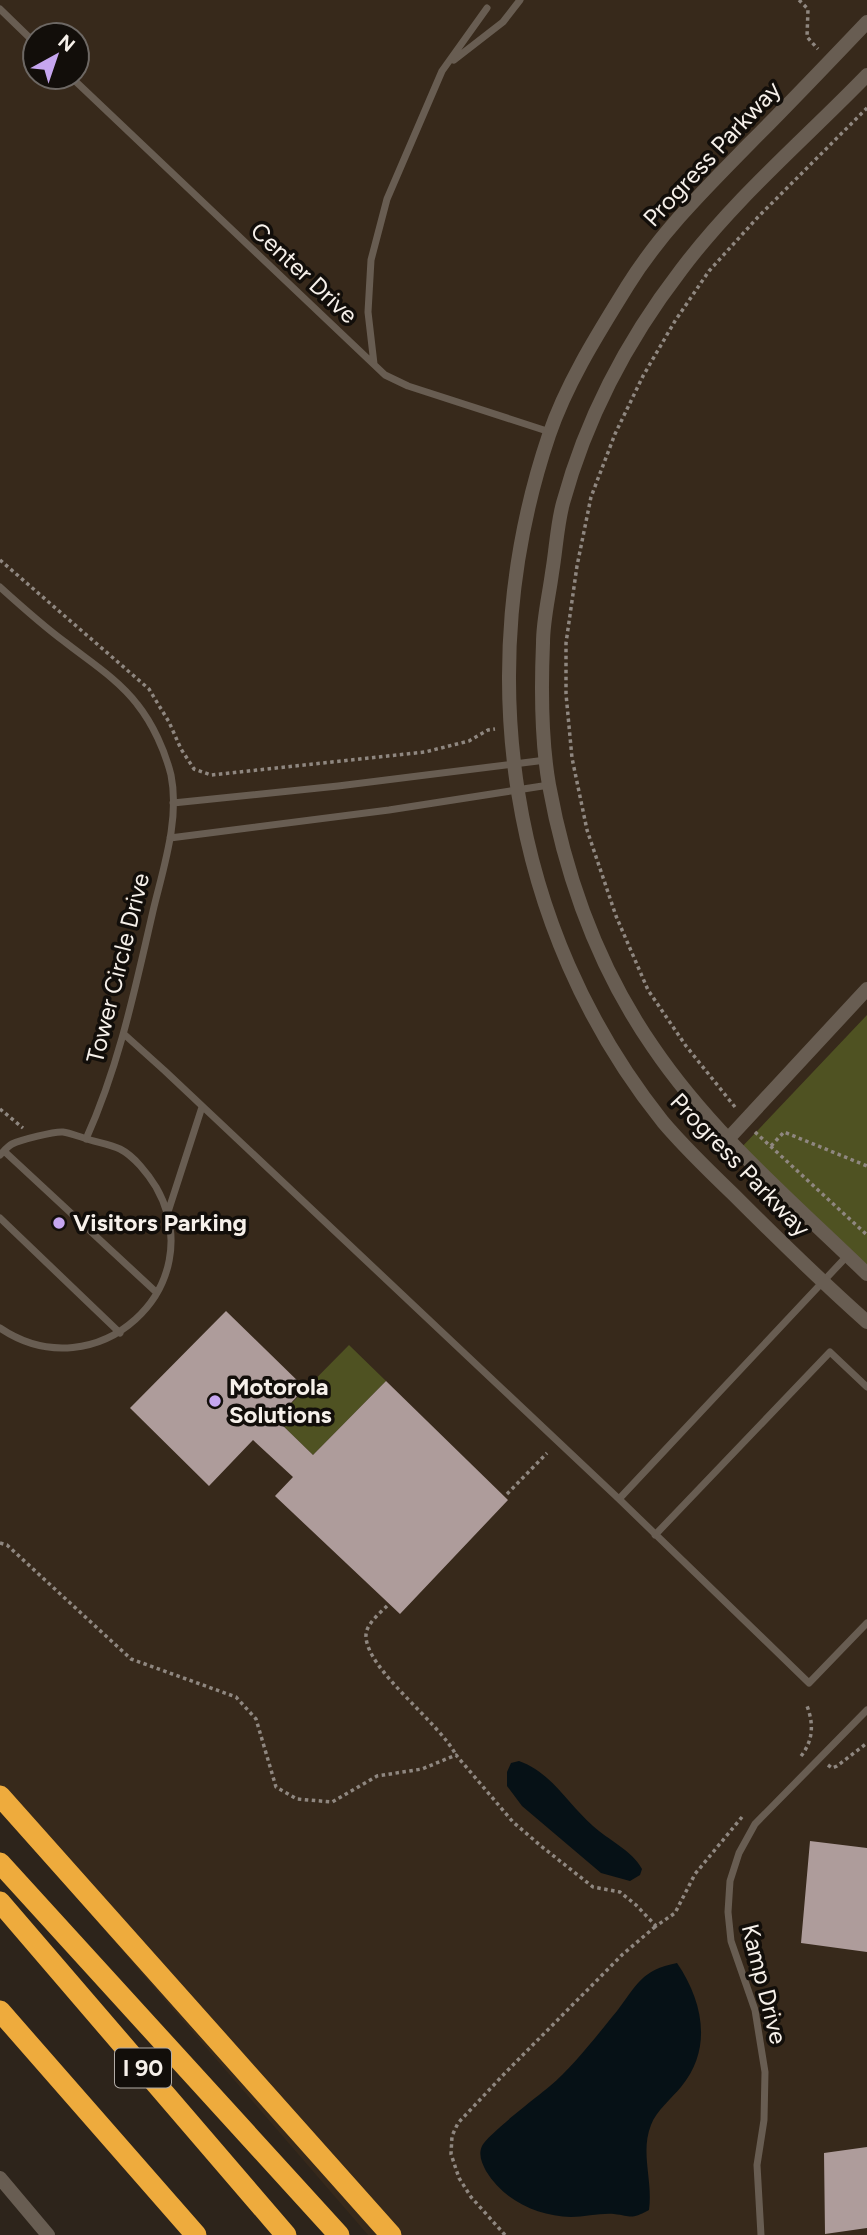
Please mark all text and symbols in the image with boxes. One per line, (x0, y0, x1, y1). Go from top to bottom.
north arrow (21, 21, 91, 91)
text: N (54, 30, 80, 57)
street label: Progress Parkway (637, 75, 787, 232)
street label: Center Drive (245, 216, 364, 329)
street label: Tower Circle Drive (80, 870, 155, 1066)
street label: Progress Parkway (665, 1087, 816, 1243)
place label: Visitors Parking (73, 1208, 247, 1237)
marker: Visitors Parking (51, 1215, 67, 1231)
place label: Motorola Solutions (229, 1372, 332, 1429)
marker: Motorola Solutions (207, 1393, 223, 1409)
street label: Kamp Drive (736, 1921, 793, 2047)
road number: I 90 (115, 2048, 171, 2088)

